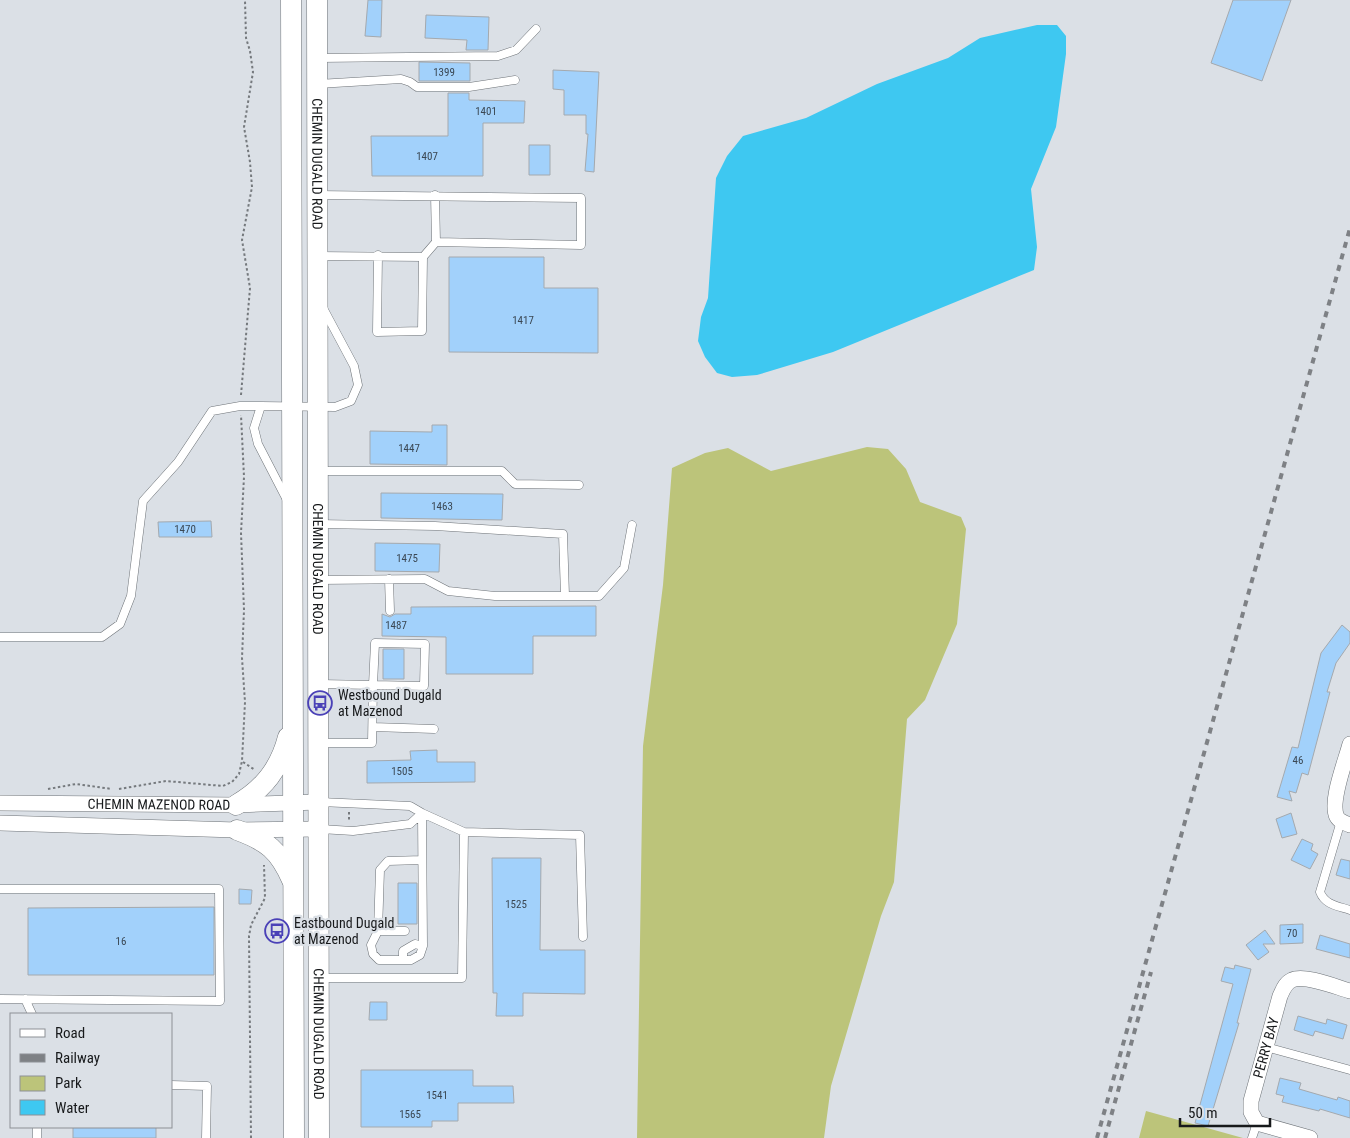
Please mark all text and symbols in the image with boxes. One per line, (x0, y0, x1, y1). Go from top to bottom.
house number: 1399 (433, 66, 455, 79)
street label: CHEMIN DUGALD ROAD (309, 98, 325, 230)
house number: 1401 (475, 105, 497, 118)
house number: 1407 (416, 150, 438, 163)
house number: 1417 (512, 314, 534, 327)
house number: 1447 (398, 442, 420, 455)
house number: 1463 (431, 500, 453, 513)
street label: CHEMIN DUGALD ROAD (310, 503, 326, 635)
house number: 1470 (174, 523, 196, 536)
house number: 1475 (396, 552, 418, 565)
house number: 1487 (385, 619, 407, 632)
place label: Westbound Dugald at Mazenod (338, 687, 442, 719)
bus stop icon: Westbound Dugald at Mazenod (307, 690, 333, 716)
house number: 46 (1293, 754, 1303, 767)
house number: 1505 (391, 765, 413, 778)
street label: CHEMIN MAZENOD ROAD (88, 796, 230, 813)
house number: 1525 (505, 898, 527, 911)
place label: Eastbound Dugald at Mazenod (294, 915, 394, 947)
bus stop icon: Eastbound Dugald at Mazenod (264, 918, 290, 944)
house number: 70 (1287, 927, 1297, 940)
house number: 16 (116, 935, 126, 948)
street label: CHEMIN DUGALD ROAD (311, 968, 327, 1100)
legend (10, 1013, 172, 1128)
street label: PERRY BAY (1250, 1015, 1282, 1080)
text: Road (55, 1024, 85, 1042)
text: Railway (55, 1049, 100, 1067)
text: Park (55, 1074, 82, 1092)
house number: 1541 (426, 1089, 448, 1102)
scale bar (1180, 1096, 1270, 1128)
text: Water (55, 1099, 90, 1117)
text: 50 m (1188, 1104, 1218, 1122)
house number: 1565 (399, 1108, 421, 1121)

